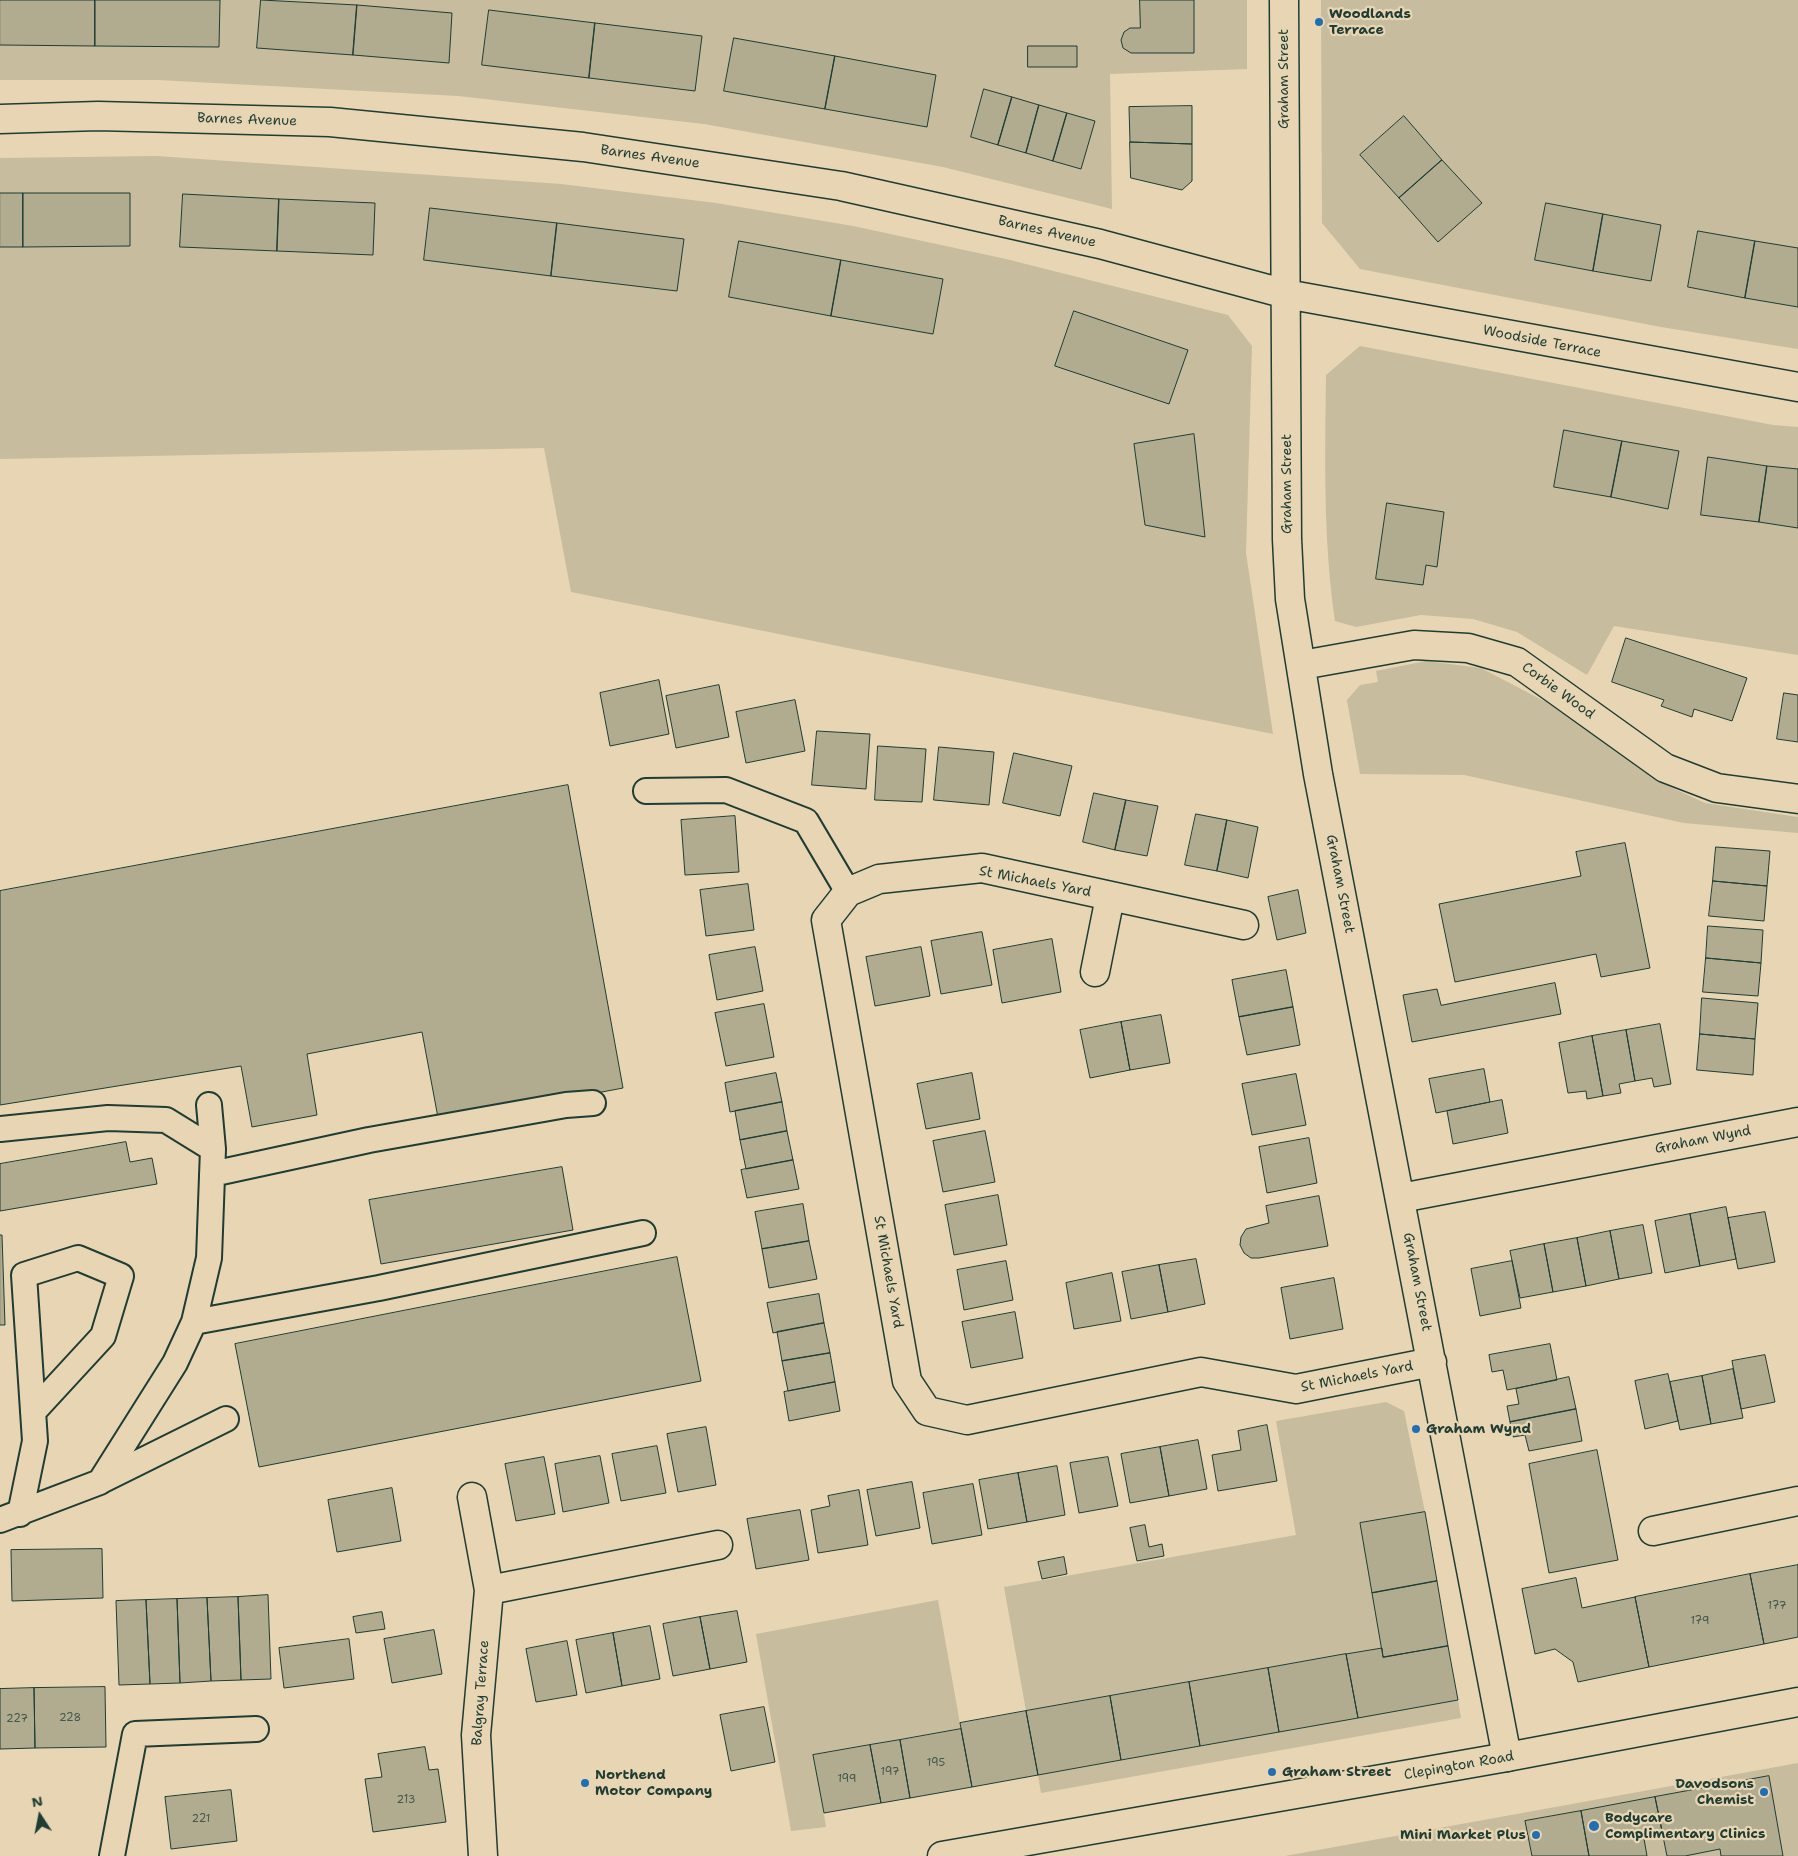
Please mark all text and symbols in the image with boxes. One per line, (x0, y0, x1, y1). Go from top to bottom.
place label: Woodlands Terrace (1329, 6, 1411, 38)
marker: Woodlands Terrace (1313, 16, 1325, 28)
street label: Graham Street (1276, 29, 1292, 129)
street label: Barnes Avenue (197, 110, 297, 130)
street label: Barnes Avenue (599, 142, 701, 172)
street label: Barnes Avenue (996, 213, 1098, 251)
street label: Woodside Terrace (1481, 322, 1603, 362)
street label: Graham Street (1279, 434, 1295, 534)
street label: Corbie Wood (1518, 659, 1598, 723)
street label: Graham Street (1322, 833, 1358, 935)
street label: St Michaels Yard (978, 863, 1092, 901)
street label: Graham Wynd (1654, 1122, 1752, 1158)
street label: St Michaels Yard (870, 1214, 906, 1330)
street label: Graham Street (1399, 1231, 1435, 1333)
street label: St Michaels Yard (1300, 1358, 1414, 1396)
place label: Graham Wynd (1426, 1421, 1531, 1437)
marker: Graham Wynd (1410, 1423, 1422, 1435)
house number: 177 (1768, 1599, 1786, 1613)
house number: 179 (1690, 1614, 1710, 1628)
street label: Balgray Terrace (469, 1640, 493, 1746)
house number: 228 (59, 1711, 81, 1725)
house number: 227 (6, 1712, 28, 1726)
street label: Clepington Road (1403, 1748, 1515, 1784)
house number: 195 (927, 1756, 945, 1770)
place label: Graham Street (1282, 1764, 1391, 1780)
house number: 197 (881, 1765, 899, 1779)
marker: Graham Street (1266, 1766, 1278, 1778)
place label: Northend Motor Company (595, 1767, 712, 1800)
house number: 199 (837, 1772, 857, 1786)
place label: Davodsons Chemist (1675, 1776, 1754, 1808)
marker: Northend Motor Company (579, 1777, 591, 1789)
marker: Davodsons Chemist (1758, 1786, 1770, 1798)
north arrow (15, 1791, 65, 1841)
text: N (30, 1791, 44, 1811)
house number: 213 (397, 1793, 415, 1807)
place label: Bodycare Complimentary Clinics (1605, 1810, 1765, 1842)
house number: 221 (192, 1812, 210, 1826)
marker: Bodycare Complimentary Clinics (1587, 1819, 1601, 1833)
place label: Mini Market Plus (1400, 1827, 1526, 1843)
marker: Mini Market Plus (1530, 1829, 1542, 1841)

